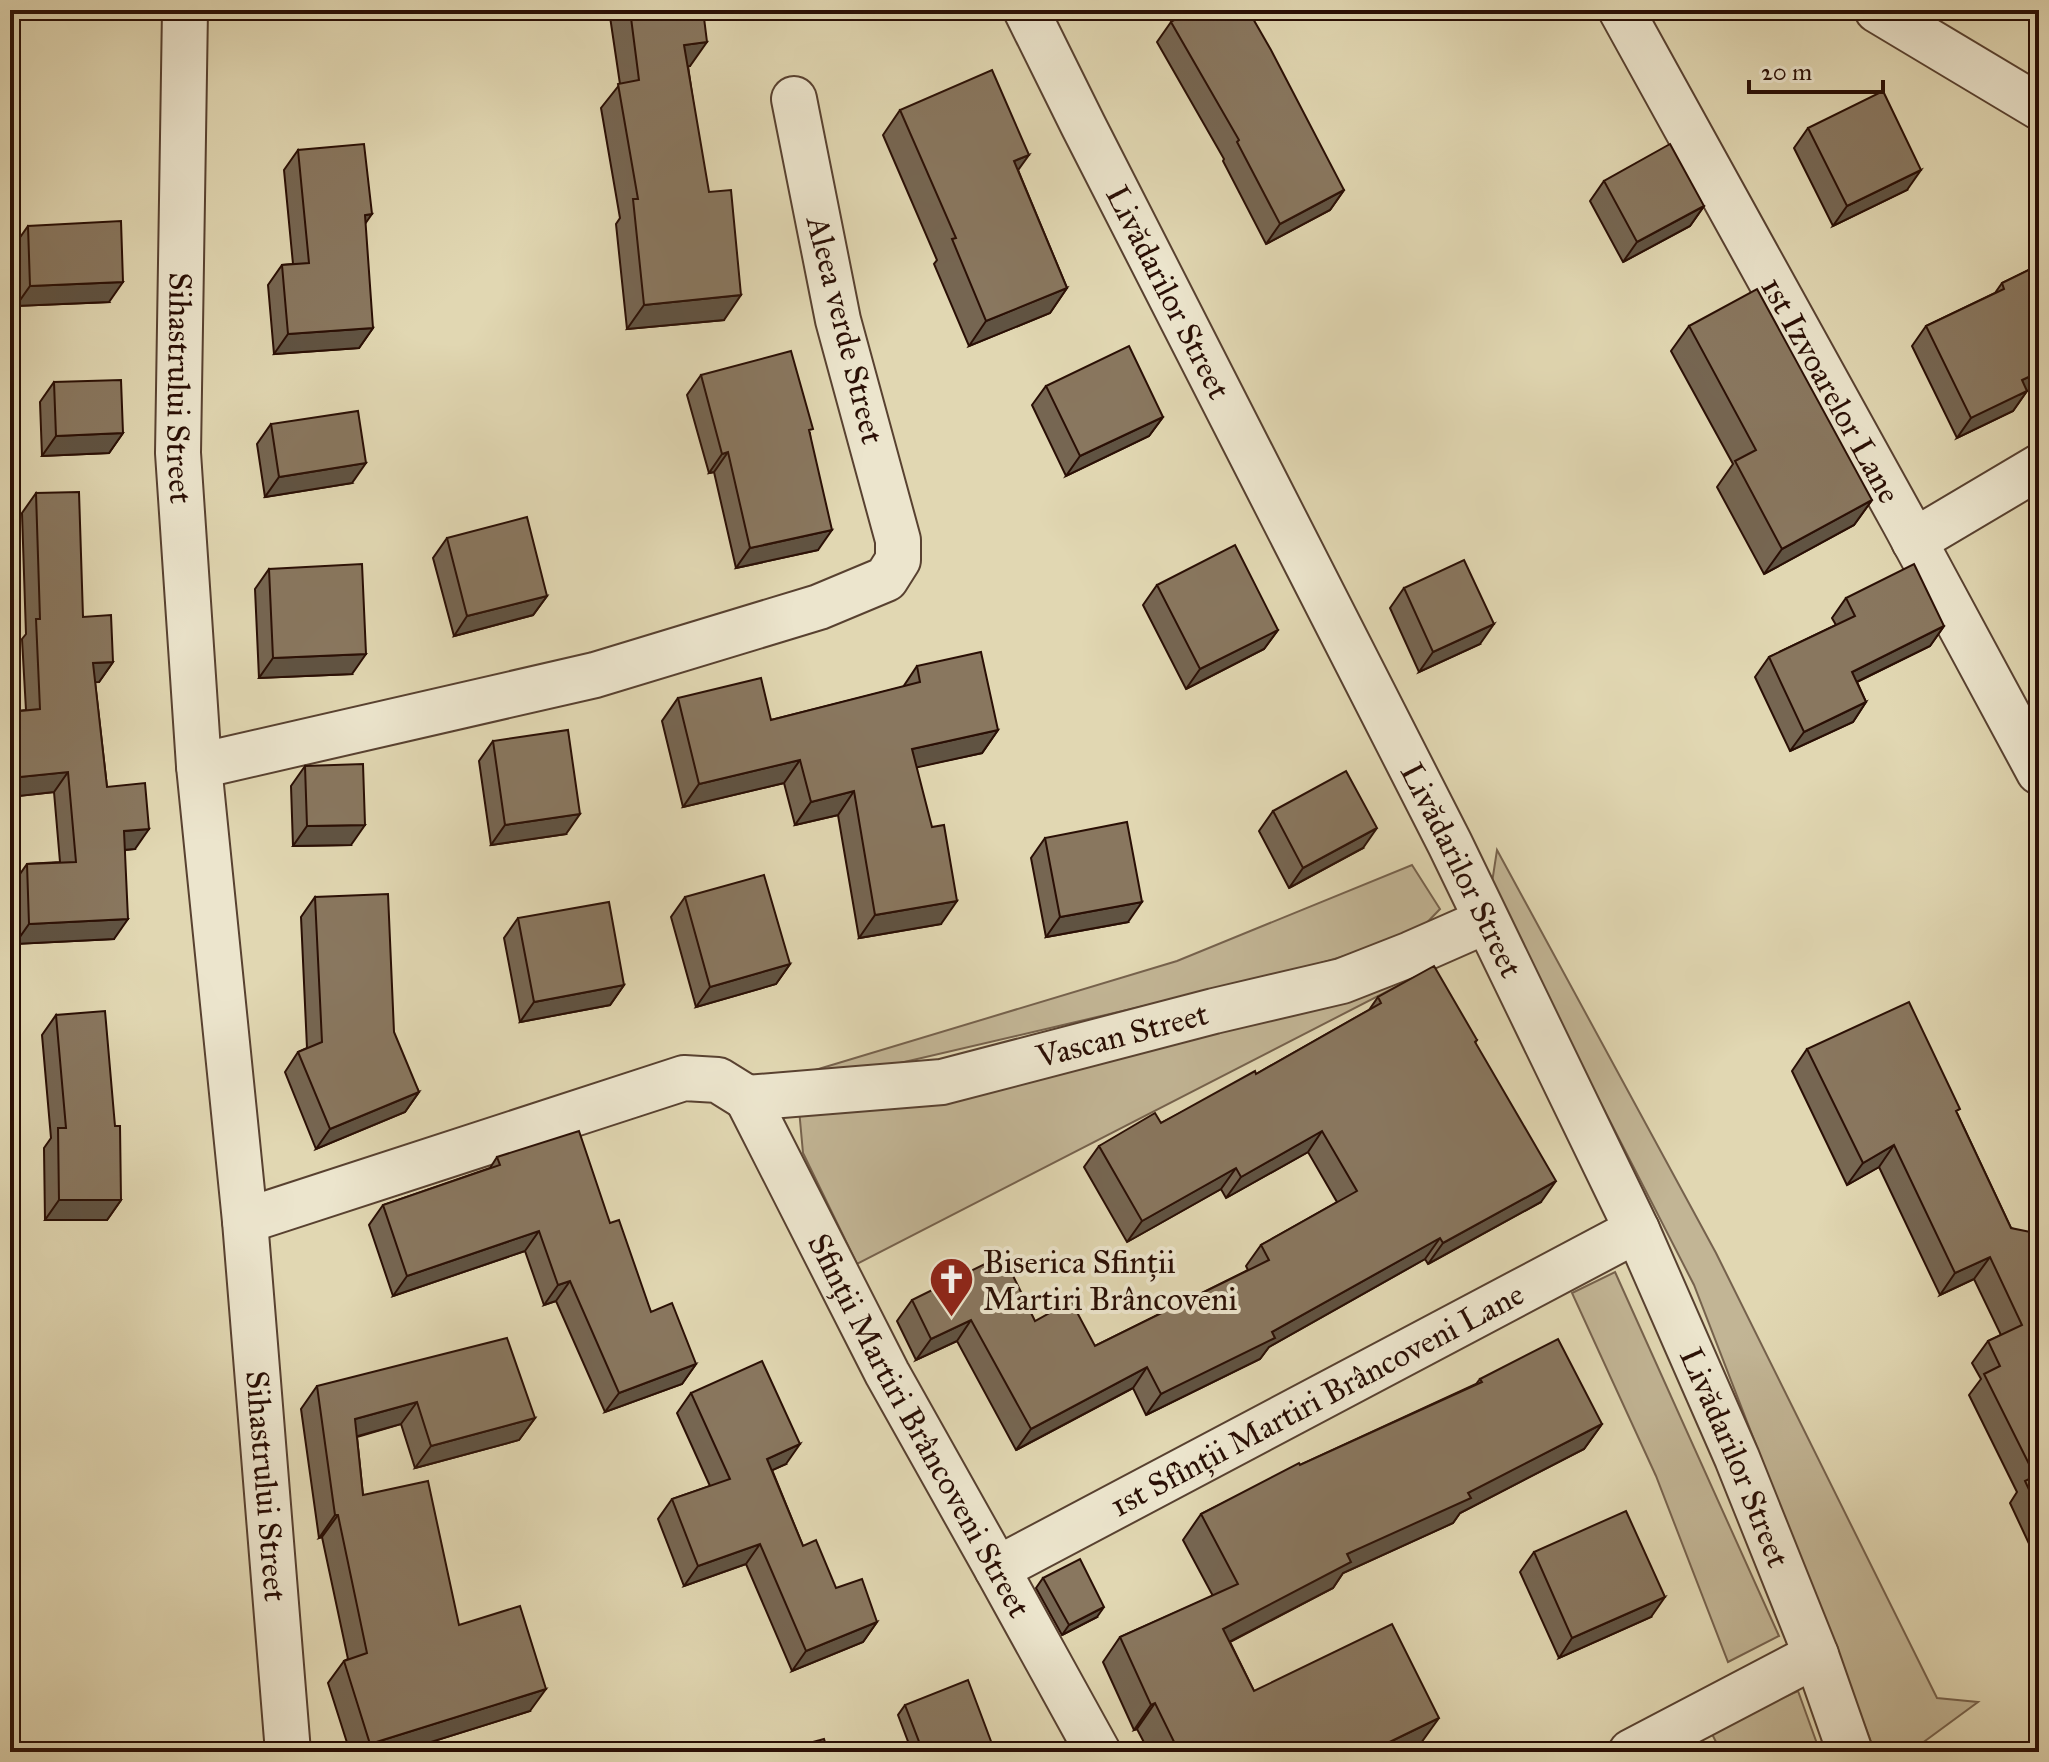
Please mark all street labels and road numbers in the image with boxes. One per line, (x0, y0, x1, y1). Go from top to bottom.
street label: Livădarilor Street (1098, 179, 1239, 405)
street label: Aleea verde Street (797, 210, 892, 448)
street label: 1st Izvoarelor Lane (1753, 270, 1909, 510)
street label: Sihastrului Street (158, 272, 201, 505)
street label: Livădarilor Street (1392, 756, 1531, 984)
street label: Vascan Street (1031, 994, 1212, 1076)
street label: Sfinții Martiri Brâncoveni Street (800, 1227, 1039, 1624)
street label: 1st Sfînții Martiri Brâncoveni Lane (1103, 1274, 1530, 1525)
street label: Livădarilor Street (1671, 1341, 1798, 1573)
street label: Sihastrului Street (238, 1369, 295, 1603)

